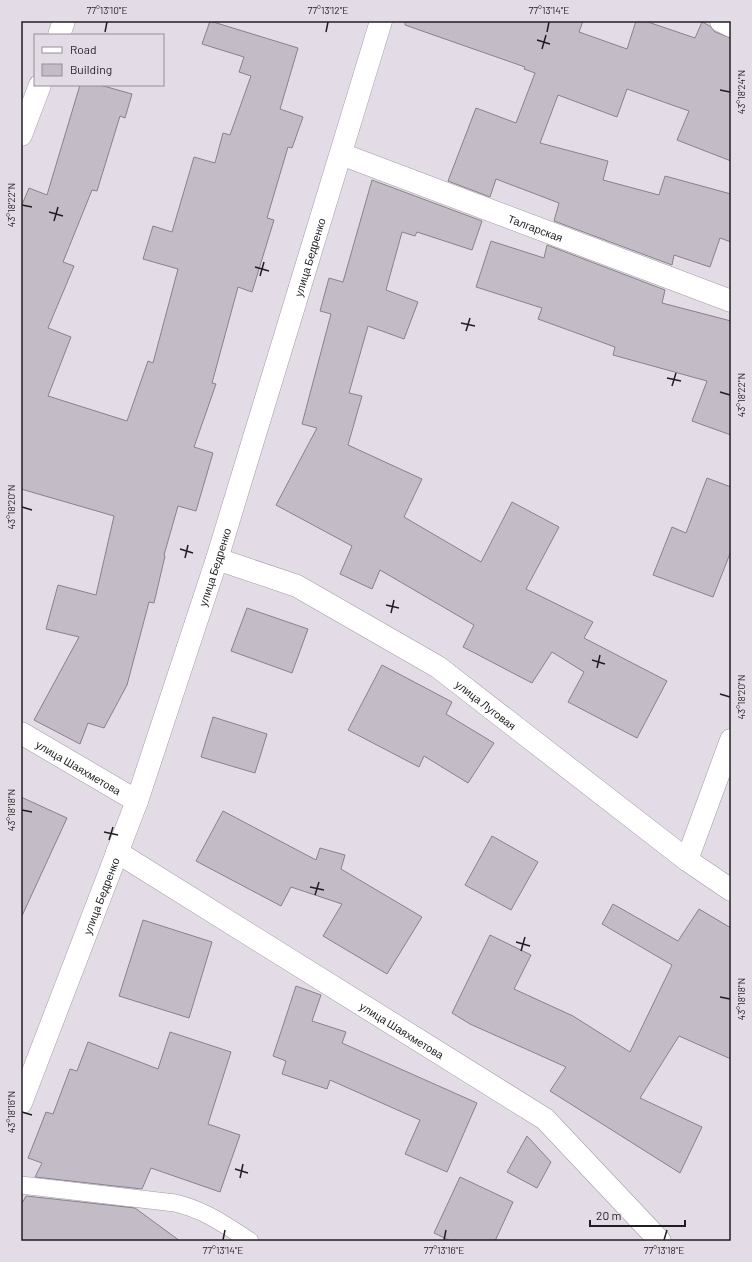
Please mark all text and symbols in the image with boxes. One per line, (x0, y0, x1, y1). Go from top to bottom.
text: 77°13'10"E (86, 4, 128, 16)
text: 77°13'12"E (308, 4, 348, 16)
text: 77°13'14"E (529, 4, 569, 16)
legend (34, 34, 164, 86)
text: Road (70, 42, 97, 56)
text: Building (70, 62, 112, 76)
text: 43°18'24"N (735, 70, 747, 114)
text: 43°18'22"N (5, 183, 17, 227)
street label: Талгарская (506, 211, 565, 244)
street label: улица Бедренко (291, 216, 327, 298)
text: 43°18'22"N (735, 373, 747, 417)
text: 43°18'20"N (5, 485, 17, 529)
street label: улица Бедренко (195, 526, 233, 608)
text: 43°18'20"N (735, 675, 747, 719)
street label: улица Луговая (453, 677, 519, 732)
street label: улица Шаяхметова (34, 737, 124, 797)
text: 43°18'18"N (5, 789, 17, 831)
street label: улица Бедренко (80, 855, 121, 936)
text: 43°18'18"N (735, 978, 747, 1020)
street label: улица Шаяхметова (358, 999, 447, 1061)
text: 43°18'16"N (5, 1091, 17, 1133)
scale bar (590, 1202, 685, 1228)
text: 20 m (596, 1208, 622, 1222)
text: 77°13'14"E (203, 1244, 243, 1256)
text: 77°13'16"E (424, 1244, 464, 1256)
text: 77°13'18"E (644, 1244, 684, 1256)

